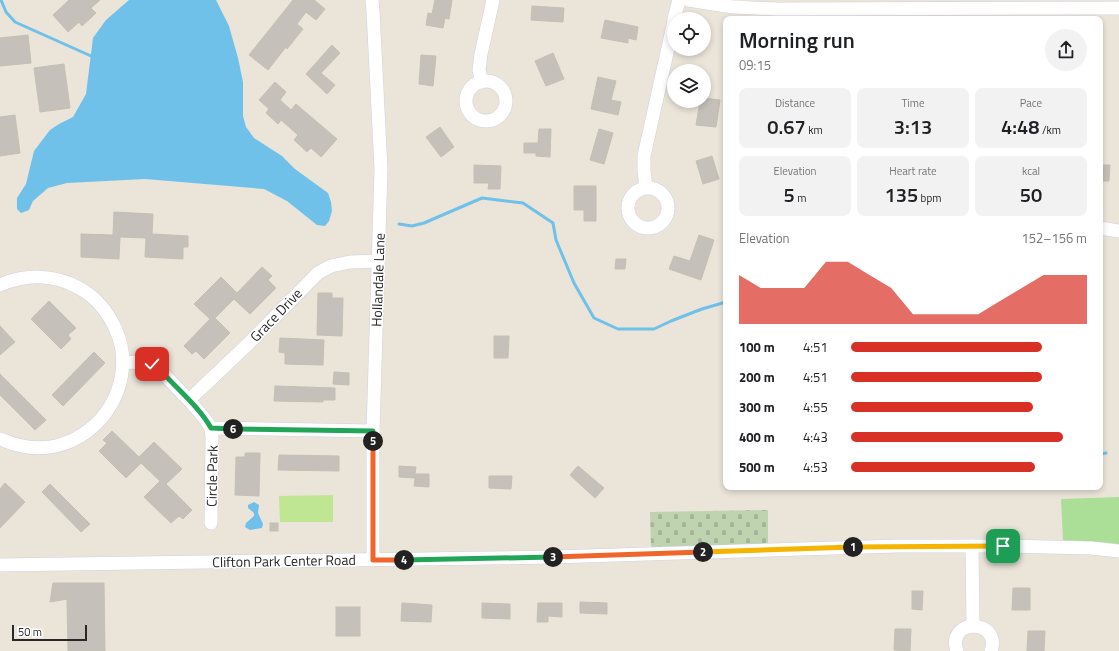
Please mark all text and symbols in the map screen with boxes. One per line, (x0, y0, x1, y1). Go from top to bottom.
map controls (667, 12, 711, 108)
button: locate (667, 12, 711, 56)
text: Morning run (739, 23, 855, 57)
button: share (1045, 29, 1087, 71)
text: 09:15 (739, 55, 771, 75)
button: layers (667, 64, 711, 108)
text: Distance (775, 95, 815, 111)
text: Time (902, 95, 924, 111)
text: Pace (1020, 95, 1042, 111)
text: 0.67 (767, 111, 806, 142)
text: 3:13 (894, 111, 932, 142)
text: 4:48 (1001, 111, 1039, 142)
text: km (806, 122, 823, 138)
text: /km (1039, 122, 1061, 138)
text: Elevation (774, 163, 816, 179)
text: Heart rate (889, 163, 937, 179)
text: kcal (1022, 163, 1040, 179)
text: 5 (784, 179, 795, 210)
text: 135 (885, 179, 918, 210)
text: 50 (1020, 179, 1042, 210)
text: m (795, 190, 806, 206)
text: bpm (918, 190, 941, 206)
text: Elevation (739, 228, 790, 248)
text: 152–156 m (1021, 228, 1087, 248)
street label: Hollandale Lane (365, 233, 390, 327)
street label: Grace Drive (245, 283, 307, 346)
text: 100 m (739, 337, 775, 357)
text: 4:51 (803, 337, 828, 357)
pin (135, 347, 169, 381)
icon: check (141, 353, 163, 375)
text: 200 m (739, 367, 775, 387)
text: 4:51 (803, 367, 828, 387)
text: 300 m (739, 397, 775, 417)
text: 4:55 (803, 397, 828, 417)
pin: 6 (223, 419, 243, 439)
text: 6 (230, 421, 236, 437)
text: 400 m (739, 427, 775, 447)
text: 4:43 (803, 427, 828, 447)
pin: 5 (363, 431, 383, 451)
text: 5 (370, 433, 376, 449)
street label: Circle Park (200, 445, 223, 507)
text: 500 m (739, 457, 775, 477)
text: 4:53 (803, 457, 828, 477)
pin (986, 529, 1020, 563)
icon: arrive (992, 535, 1014, 557)
pin: 1 (843, 537, 863, 557)
text: 1 (850, 539, 856, 555)
pin: 2 (693, 542, 713, 562)
text: 2 (700, 544, 706, 560)
pin: 3 (543, 547, 563, 567)
street label: Clifton Park Center Road (212, 549, 356, 572)
text: 3 (550, 549, 556, 565)
pin: 4 (394, 550, 414, 570)
text: 4 (401, 552, 407, 568)
scale bar (12, 623, 87, 642)
text: 50 m (18, 624, 42, 640)

